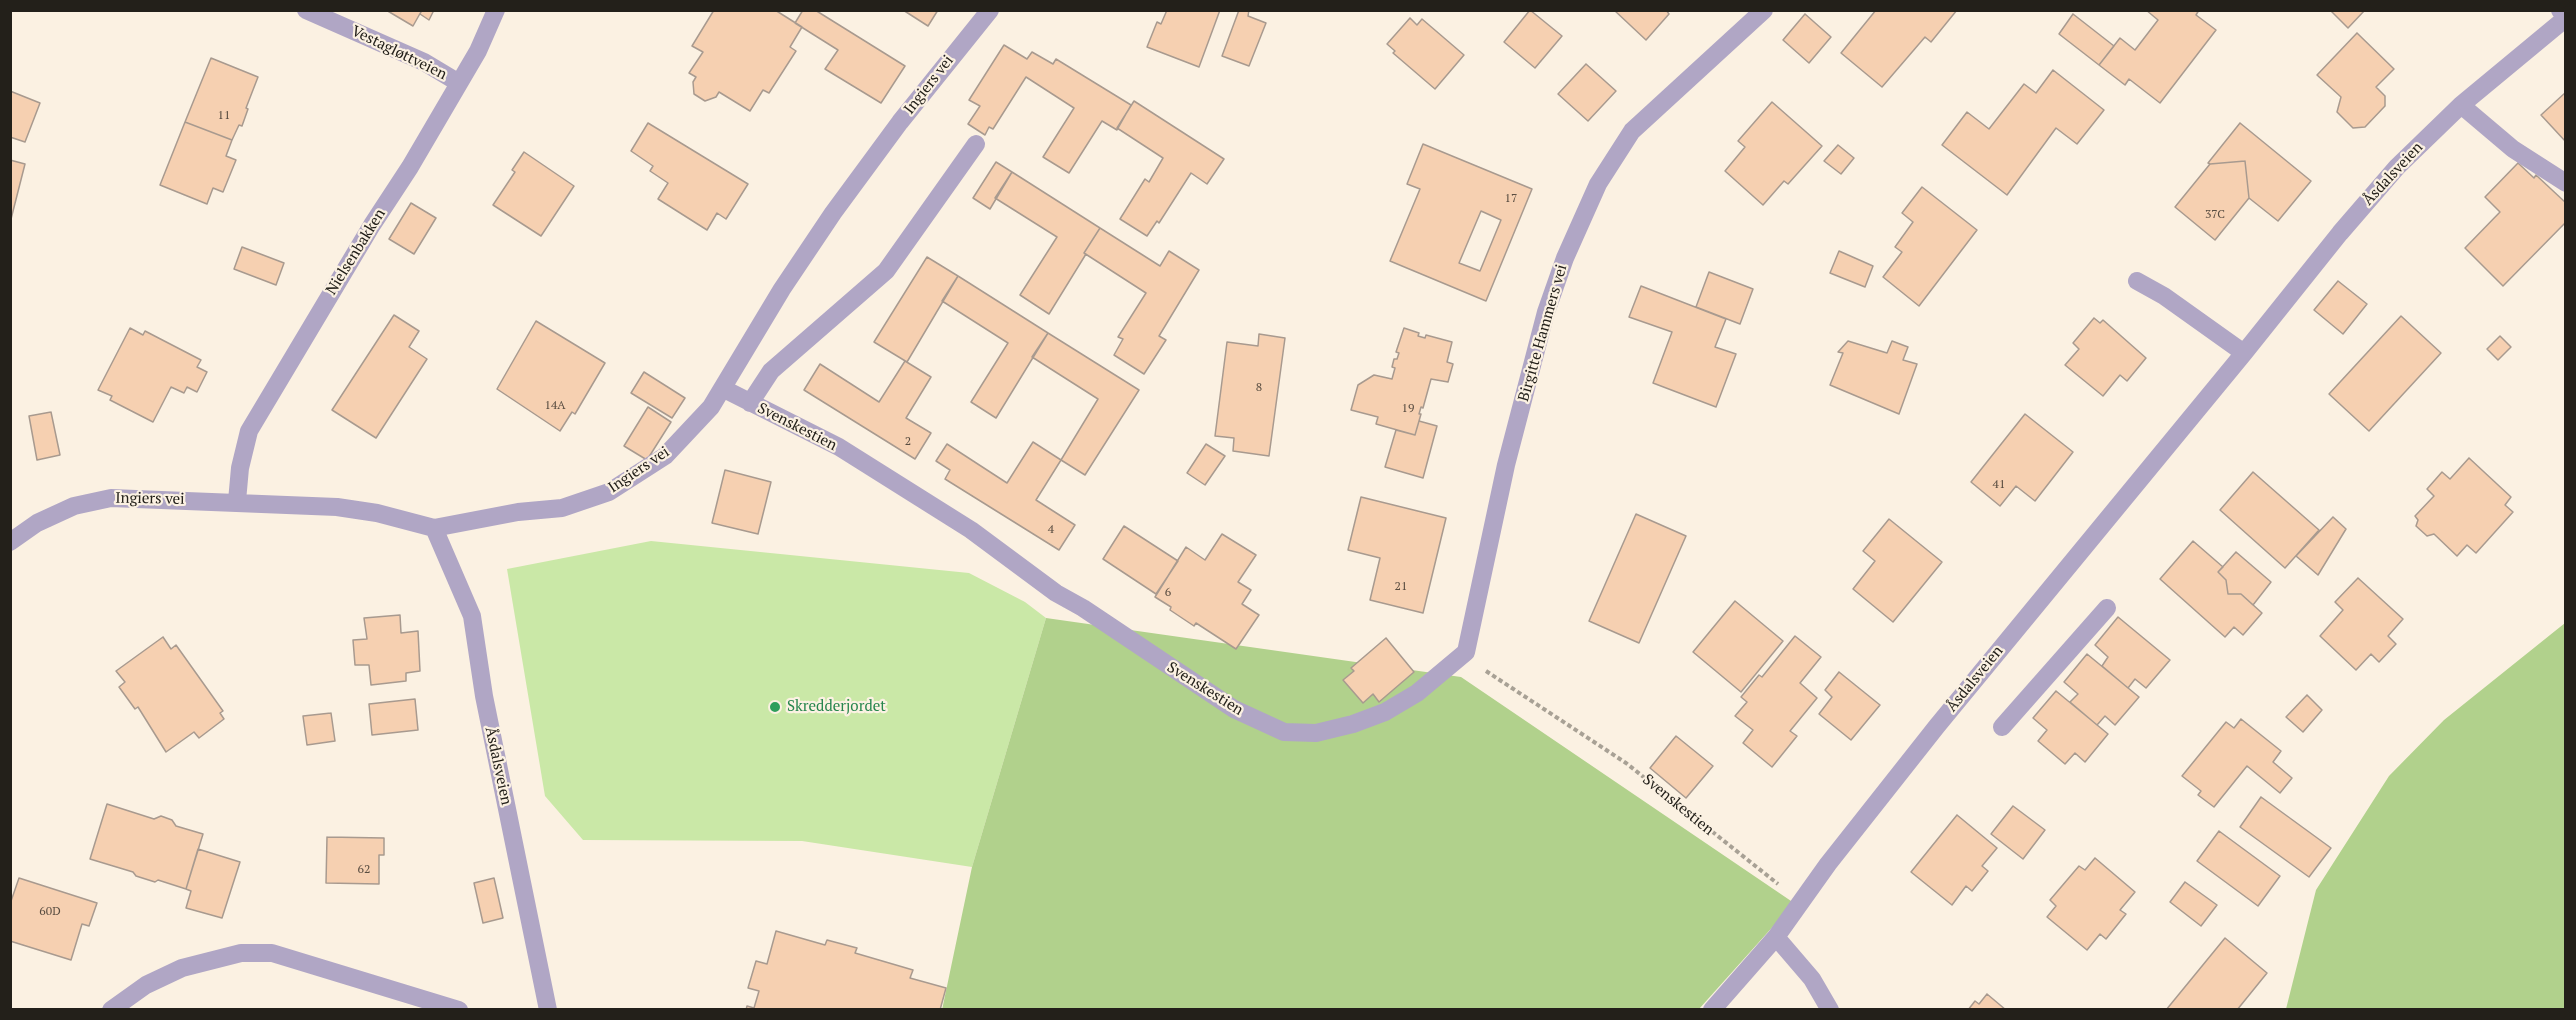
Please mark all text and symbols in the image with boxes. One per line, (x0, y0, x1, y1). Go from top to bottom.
street label: Vestagløttveien (349, 22, 449, 84)
street label: Ingiers vei (901, 52, 957, 118)
house number: 11 (218, 109, 230, 123)
street label: Åsdalsveien (2359, 139, 2427, 209)
house number: 17 (1505, 192, 1517, 206)
street label: Nielsenbakken (322, 206, 390, 298)
house number: 37C (2205, 208, 2225, 222)
street label: Birgitte Hammers vei (1515, 263, 1571, 403)
house number: 8 (1256, 381, 1262, 395)
house number: 14A (545, 399, 565, 413)
street label: Svenskestien (754, 399, 840, 455)
house number: 19 (1402, 402, 1414, 416)
house number: 2 (905, 435, 911, 449)
street label: Ingiers vei (605, 443, 673, 497)
house number: 41 (1993, 478, 2005, 492)
street label: Ingiers vei (115, 489, 185, 509)
house number: 4 (1048, 523, 1054, 537)
house number: 21 (1395, 580, 1407, 594)
house number: 6 (1165, 586, 1171, 600)
street label: Åsdalsveien (1943, 642, 2007, 716)
street label: Svenskestien (1164, 658, 1246, 720)
place label: Skredderjordet (787, 698, 886, 716)
marker: Skredderjordet (768, 700, 782, 714)
street label: Åsdalsveien (481, 725, 515, 807)
street label: Svenskestien (1639, 771, 1717, 839)
house number: 62 (358, 863, 370, 877)
house number: 60D (39, 905, 61, 919)

